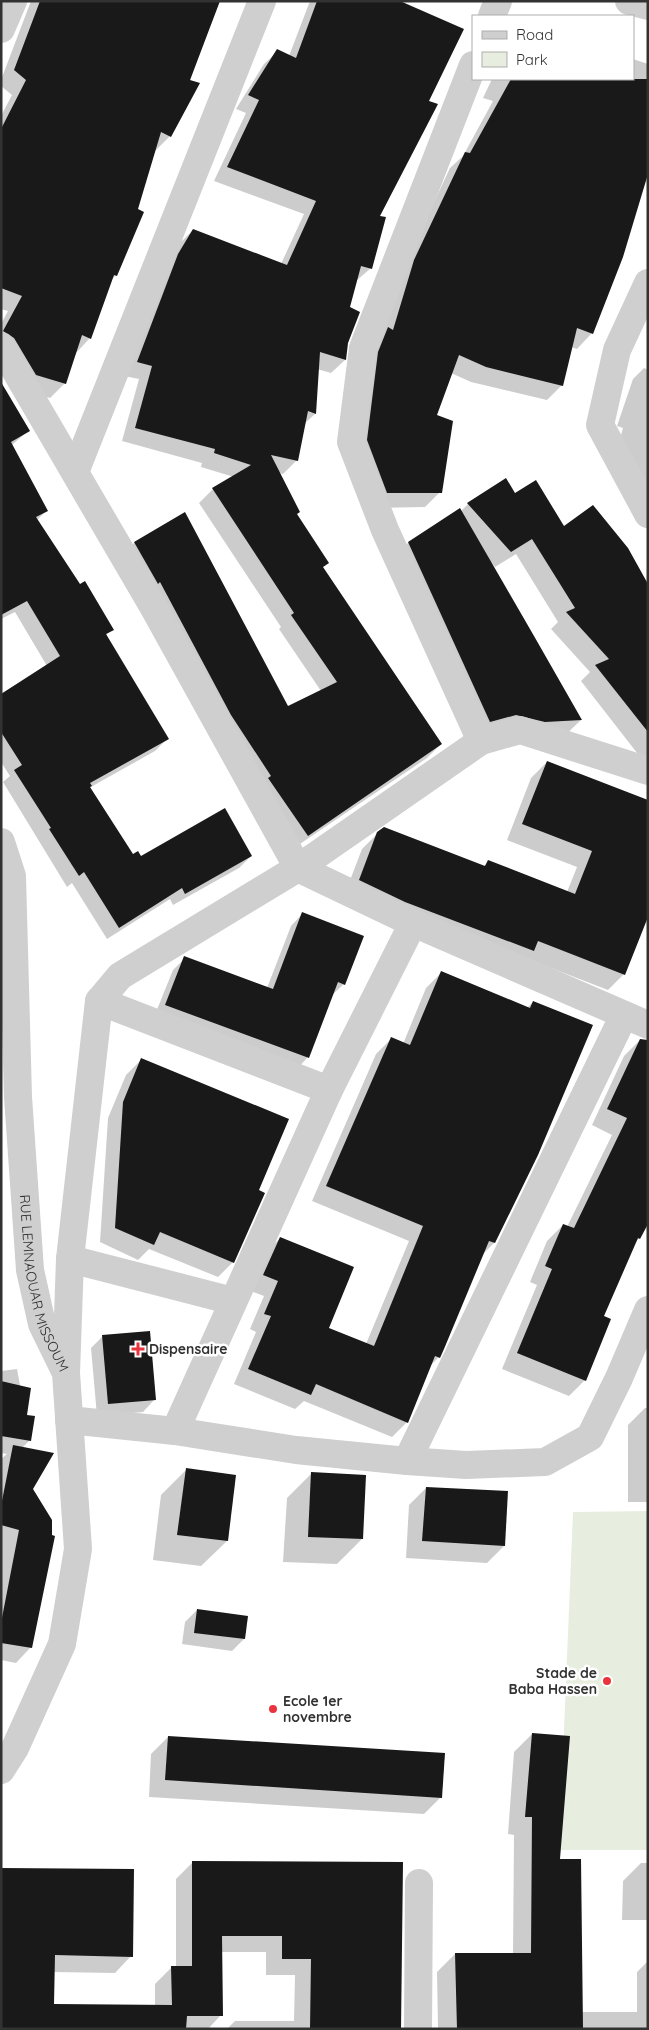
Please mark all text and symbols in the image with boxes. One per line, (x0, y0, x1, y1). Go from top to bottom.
legend (472, 15, 634, 80)
text: Road (516, 25, 553, 44)
text: Park (516, 50, 548, 69)
street label: RUE LEMNAOUAR MISSOUM (16, 1194, 73, 1375)
place label: Dispensaire (149, 1340, 227, 1358)
marker: Dispensaire (131, 1342, 145, 1356)
place label: Stade de Baba Hassen (509, 1664, 597, 1698)
marker: Stade de Baba Hassen (601, 1675, 613, 1687)
place label: Ecole 1er novembre (283, 1692, 352, 1726)
marker: Ecole 1er novembre (267, 1703, 279, 1715)

